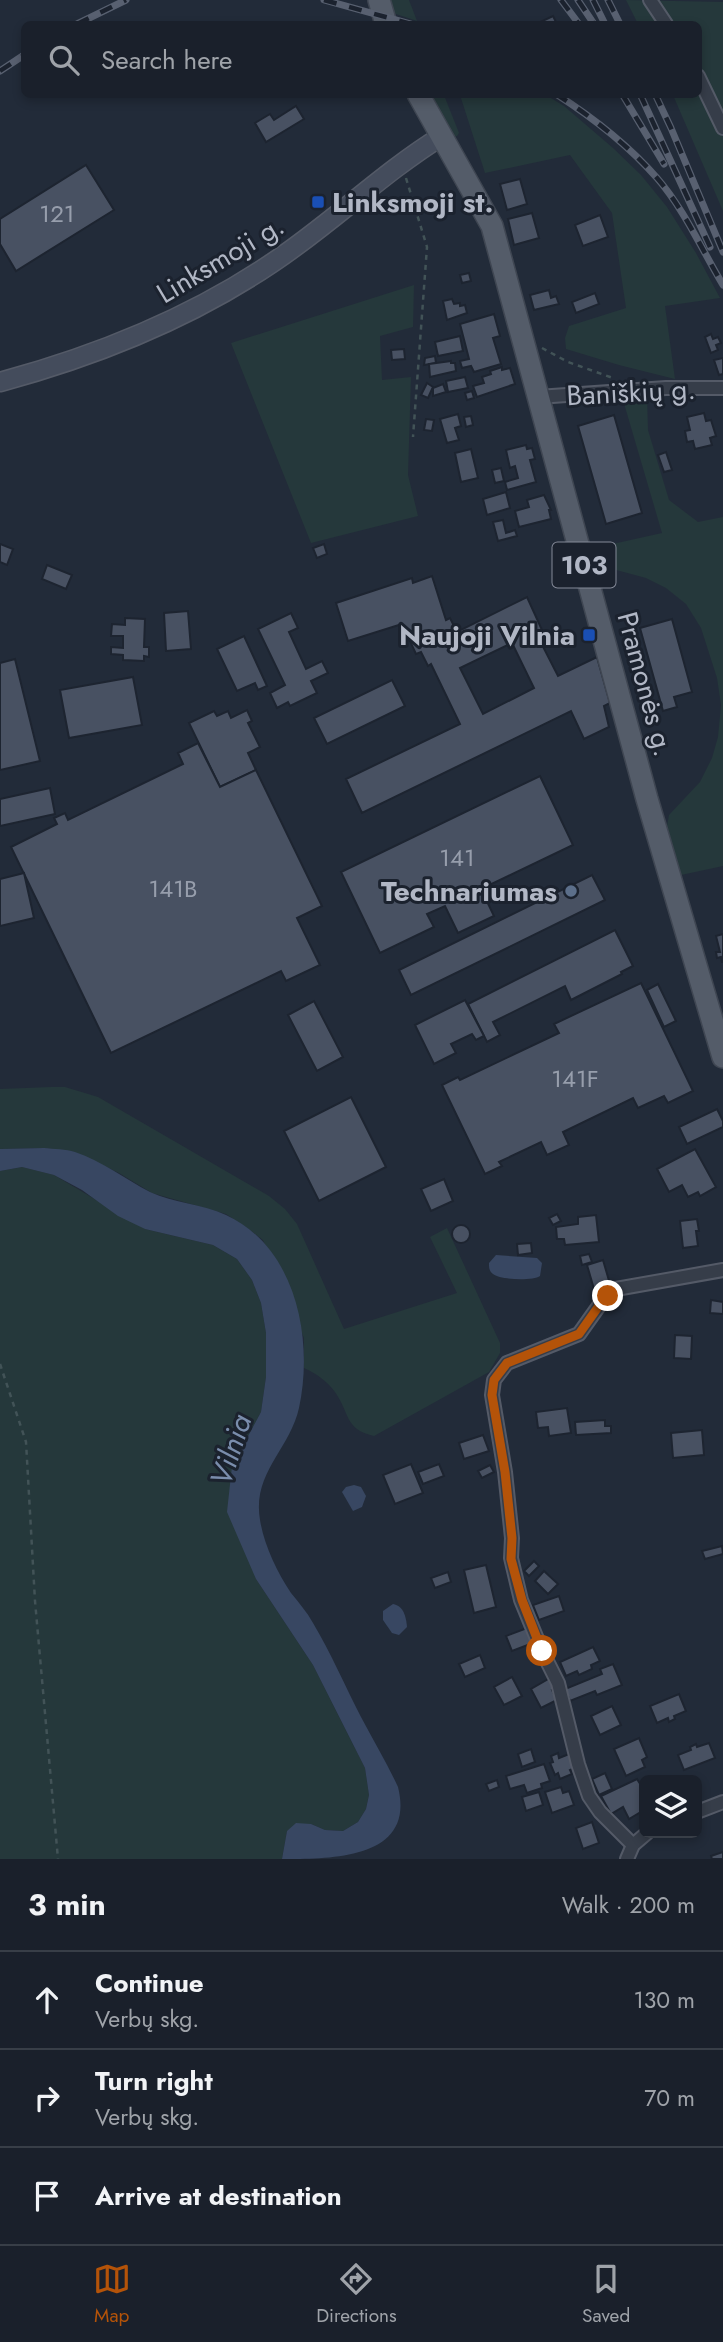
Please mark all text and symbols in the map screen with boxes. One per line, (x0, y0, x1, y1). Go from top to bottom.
search box (21, 21, 702, 98)
icon: search (45, 41, 83, 79)
text: Search here (101, 41, 233, 79)
place label: Linksmoji st. (332, 182, 493, 223)
marker: Linksmoji st. (310, 194, 326, 210)
house number: 121 (39, 196, 75, 231)
street label: Linksmoji g. (149, 205, 292, 314)
street label: Baniškių g. (565, 369, 697, 416)
road number: 103 (552, 542, 616, 587)
street label: Pramonės g. (607, 607, 684, 761)
place label: Naujoji Vilnia (399, 615, 575, 656)
marker: Naujoji Vilnia (581, 627, 597, 643)
house number: 141 (439, 840, 475, 875)
house number: 141B (149, 871, 197, 906)
place label: Technariumas (381, 871, 557, 912)
marker: Technariumas (563, 883, 579, 899)
house number: 141F (551, 1061, 599, 1096)
route end (592, 1280, 623, 1311)
water label: Vilnia (199, 1408, 262, 1491)
route start (526, 1635, 557, 1666)
map controls (639, 1775, 702, 1838)
button: layers (639, 1775, 702, 1838)
text: 3 min (28, 1883, 106, 1926)
text: Walk · 200 m (562, 1888, 695, 1922)
text: Continue (95, 1964, 204, 2002)
icon: ahead (28, 1981, 66, 2019)
text: 130 m (633, 1983, 695, 2017)
text: Verbų skg. (95, 2002, 199, 2036)
text: Turn right (95, 2062, 213, 2100)
icon: right (28, 2079, 66, 2117)
text: 70 m (644, 2081, 695, 2115)
text: Verbų skg. (95, 2100, 199, 2134)
icon: arrive (28, 2177, 66, 2215)
text: Arrive at destination (95, 2177, 342, 2215)
tab: Map (93, 2260, 131, 2329)
tab: Directions (316, 2260, 397, 2329)
tab: Saved (582, 2260, 630, 2329)

